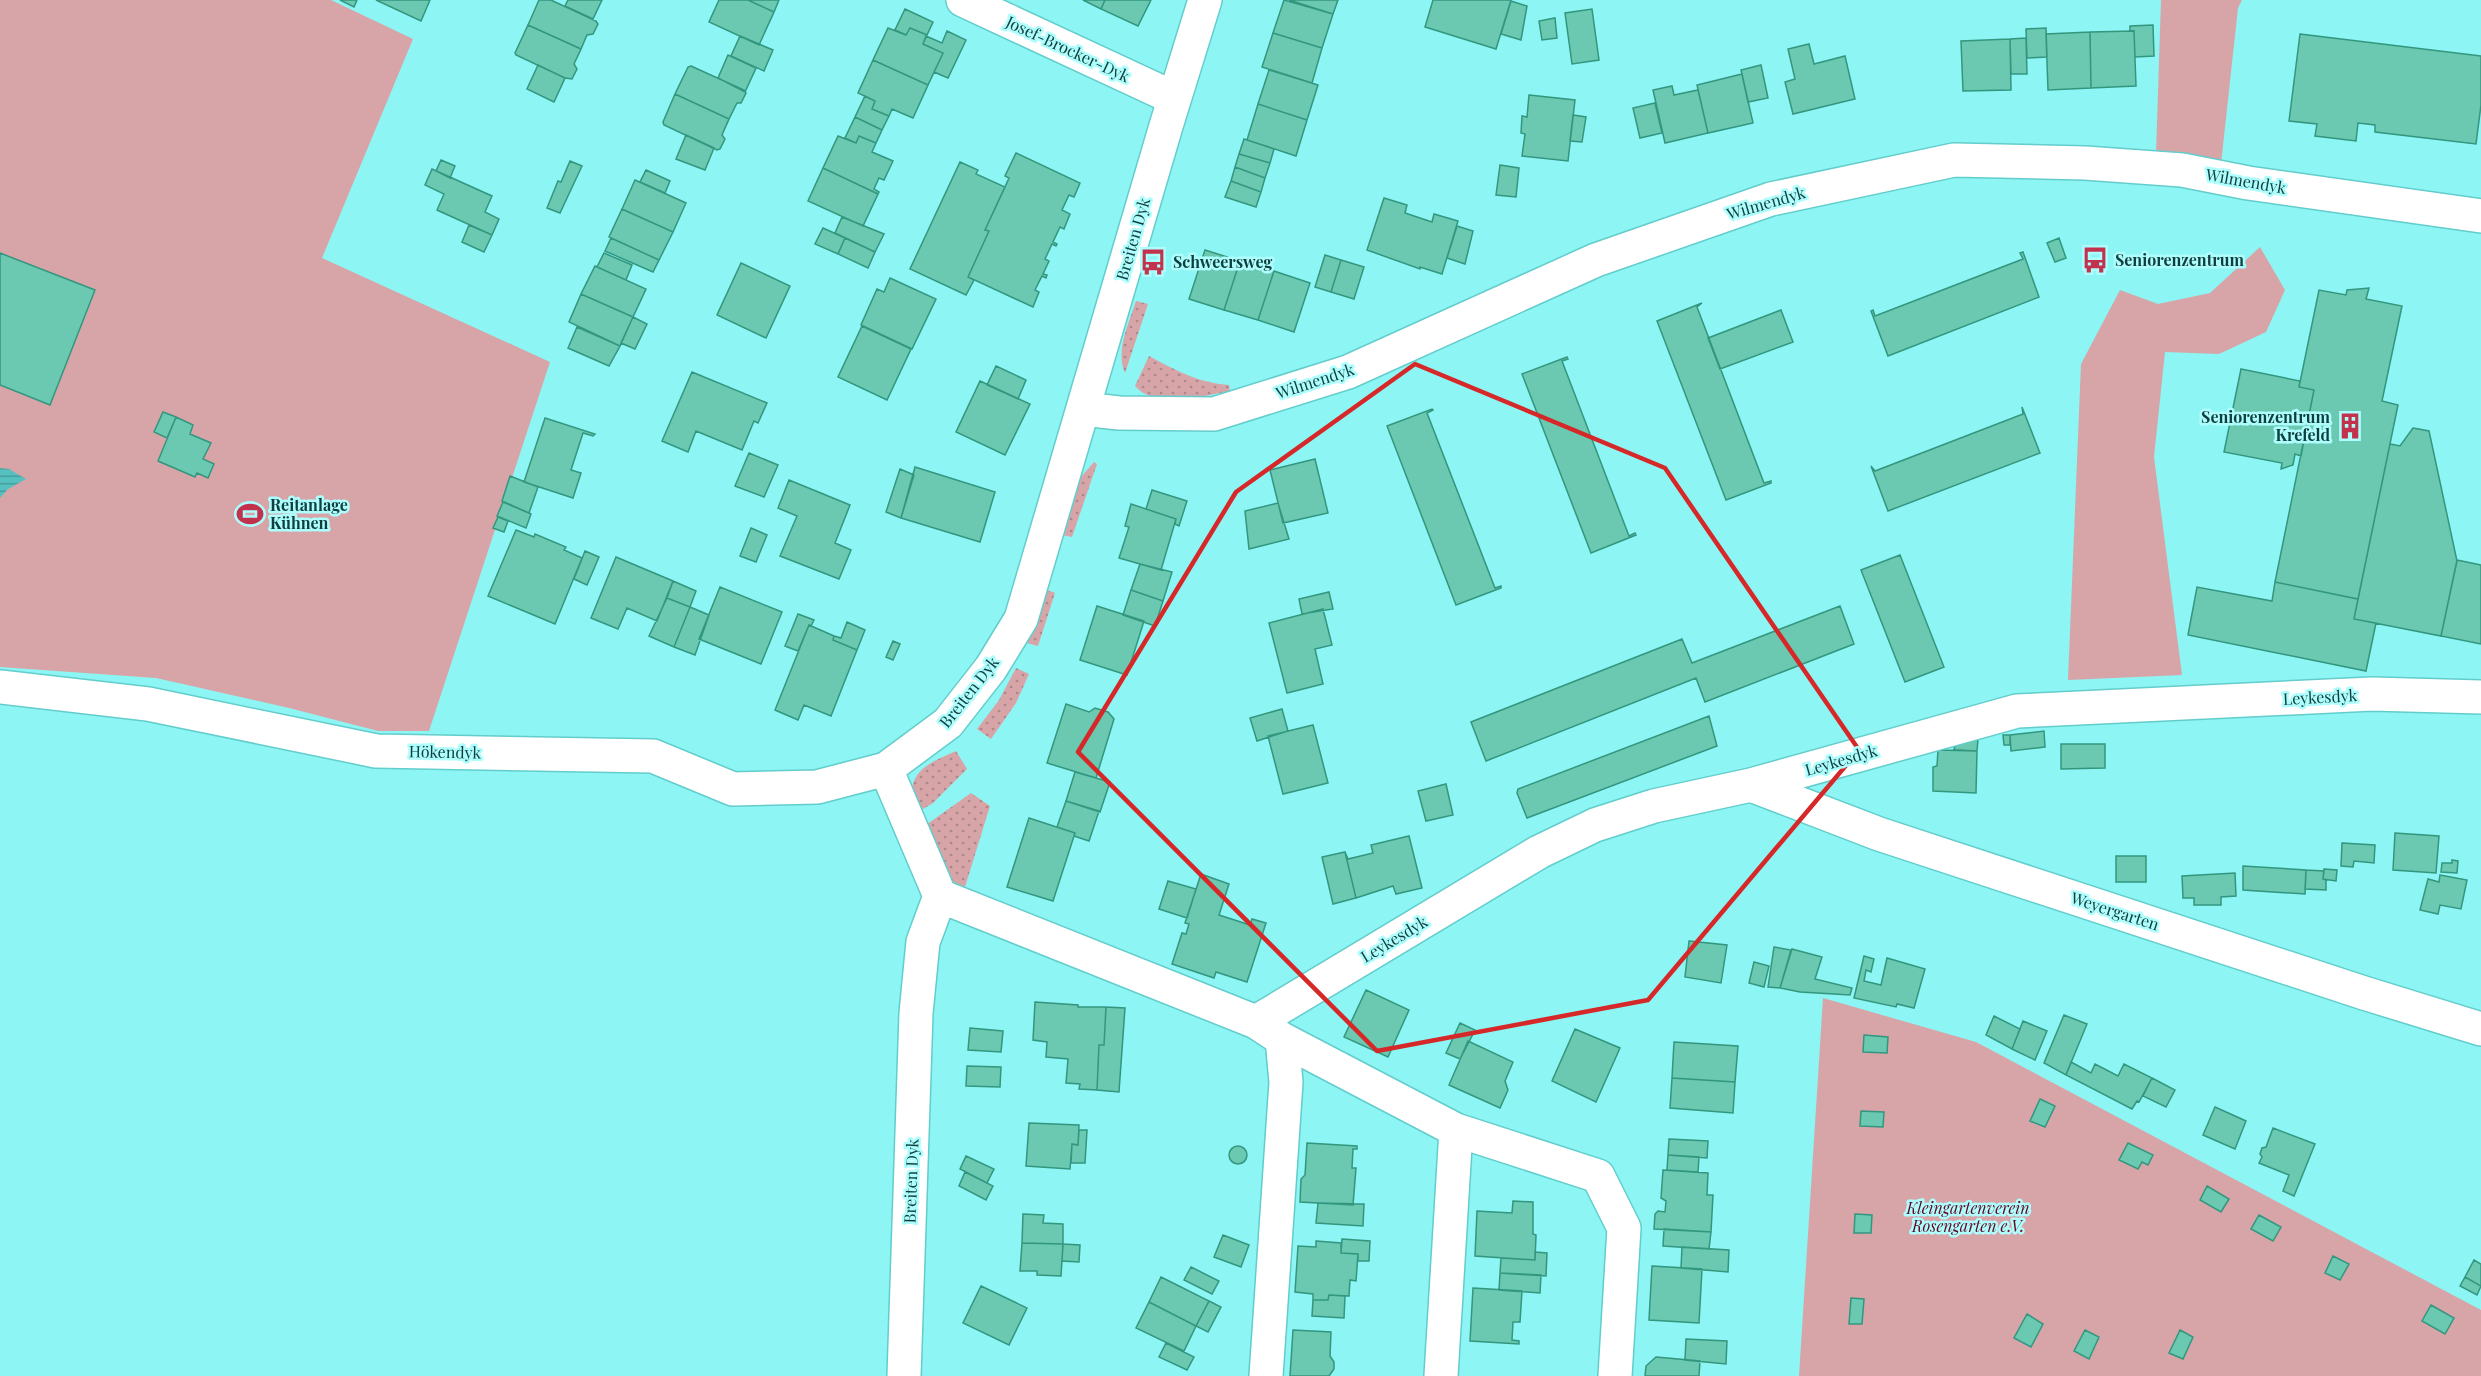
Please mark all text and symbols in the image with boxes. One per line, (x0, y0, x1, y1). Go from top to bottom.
street label: Josef-Brocker-Dyk (1002, 10, 1134, 87)
street label: Wilmendyk (2203, 163, 2288, 198)
street label: Wilmendyk (1723, 181, 1808, 224)
street label: Breiten Dyk (1111, 195, 1154, 283)
bus stop icon: Seniorenzentrum (2080, 245, 2110, 275)
bus stop icon: Schweersweg (1138, 247, 1168, 277)
place label: Seniorenzentrum (2115, 249, 2244, 270)
place label: Schweersweg (1173, 251, 1272, 272)
street label: Wilmendyk (1272, 358, 1357, 403)
place label: Seniorenzentrum Krefeld (2201, 406, 2331, 445)
building icon: Seniorenzentrum Krefeld (2335, 411, 2365, 441)
place label: Reitanlage Kühnen (270, 494, 348, 533)
sports icon: Reitanlage Kühnen (235, 499, 265, 529)
street label: Breiten Dyk (934, 652, 1003, 732)
street label: Leykesdyk (2282, 684, 2358, 709)
street label: Leykesdyk (1802, 739, 1880, 780)
street label: Hökendyk (409, 740, 481, 763)
street label: Weyergarten (2068, 886, 2162, 935)
street label: Leykesdyk (1356, 910, 1431, 967)
street label: Breiten Dyk (899, 1138, 922, 1224)
park label: Kleingartenverein Rosengarten e.V. (1906, 1197, 2029, 1236)

